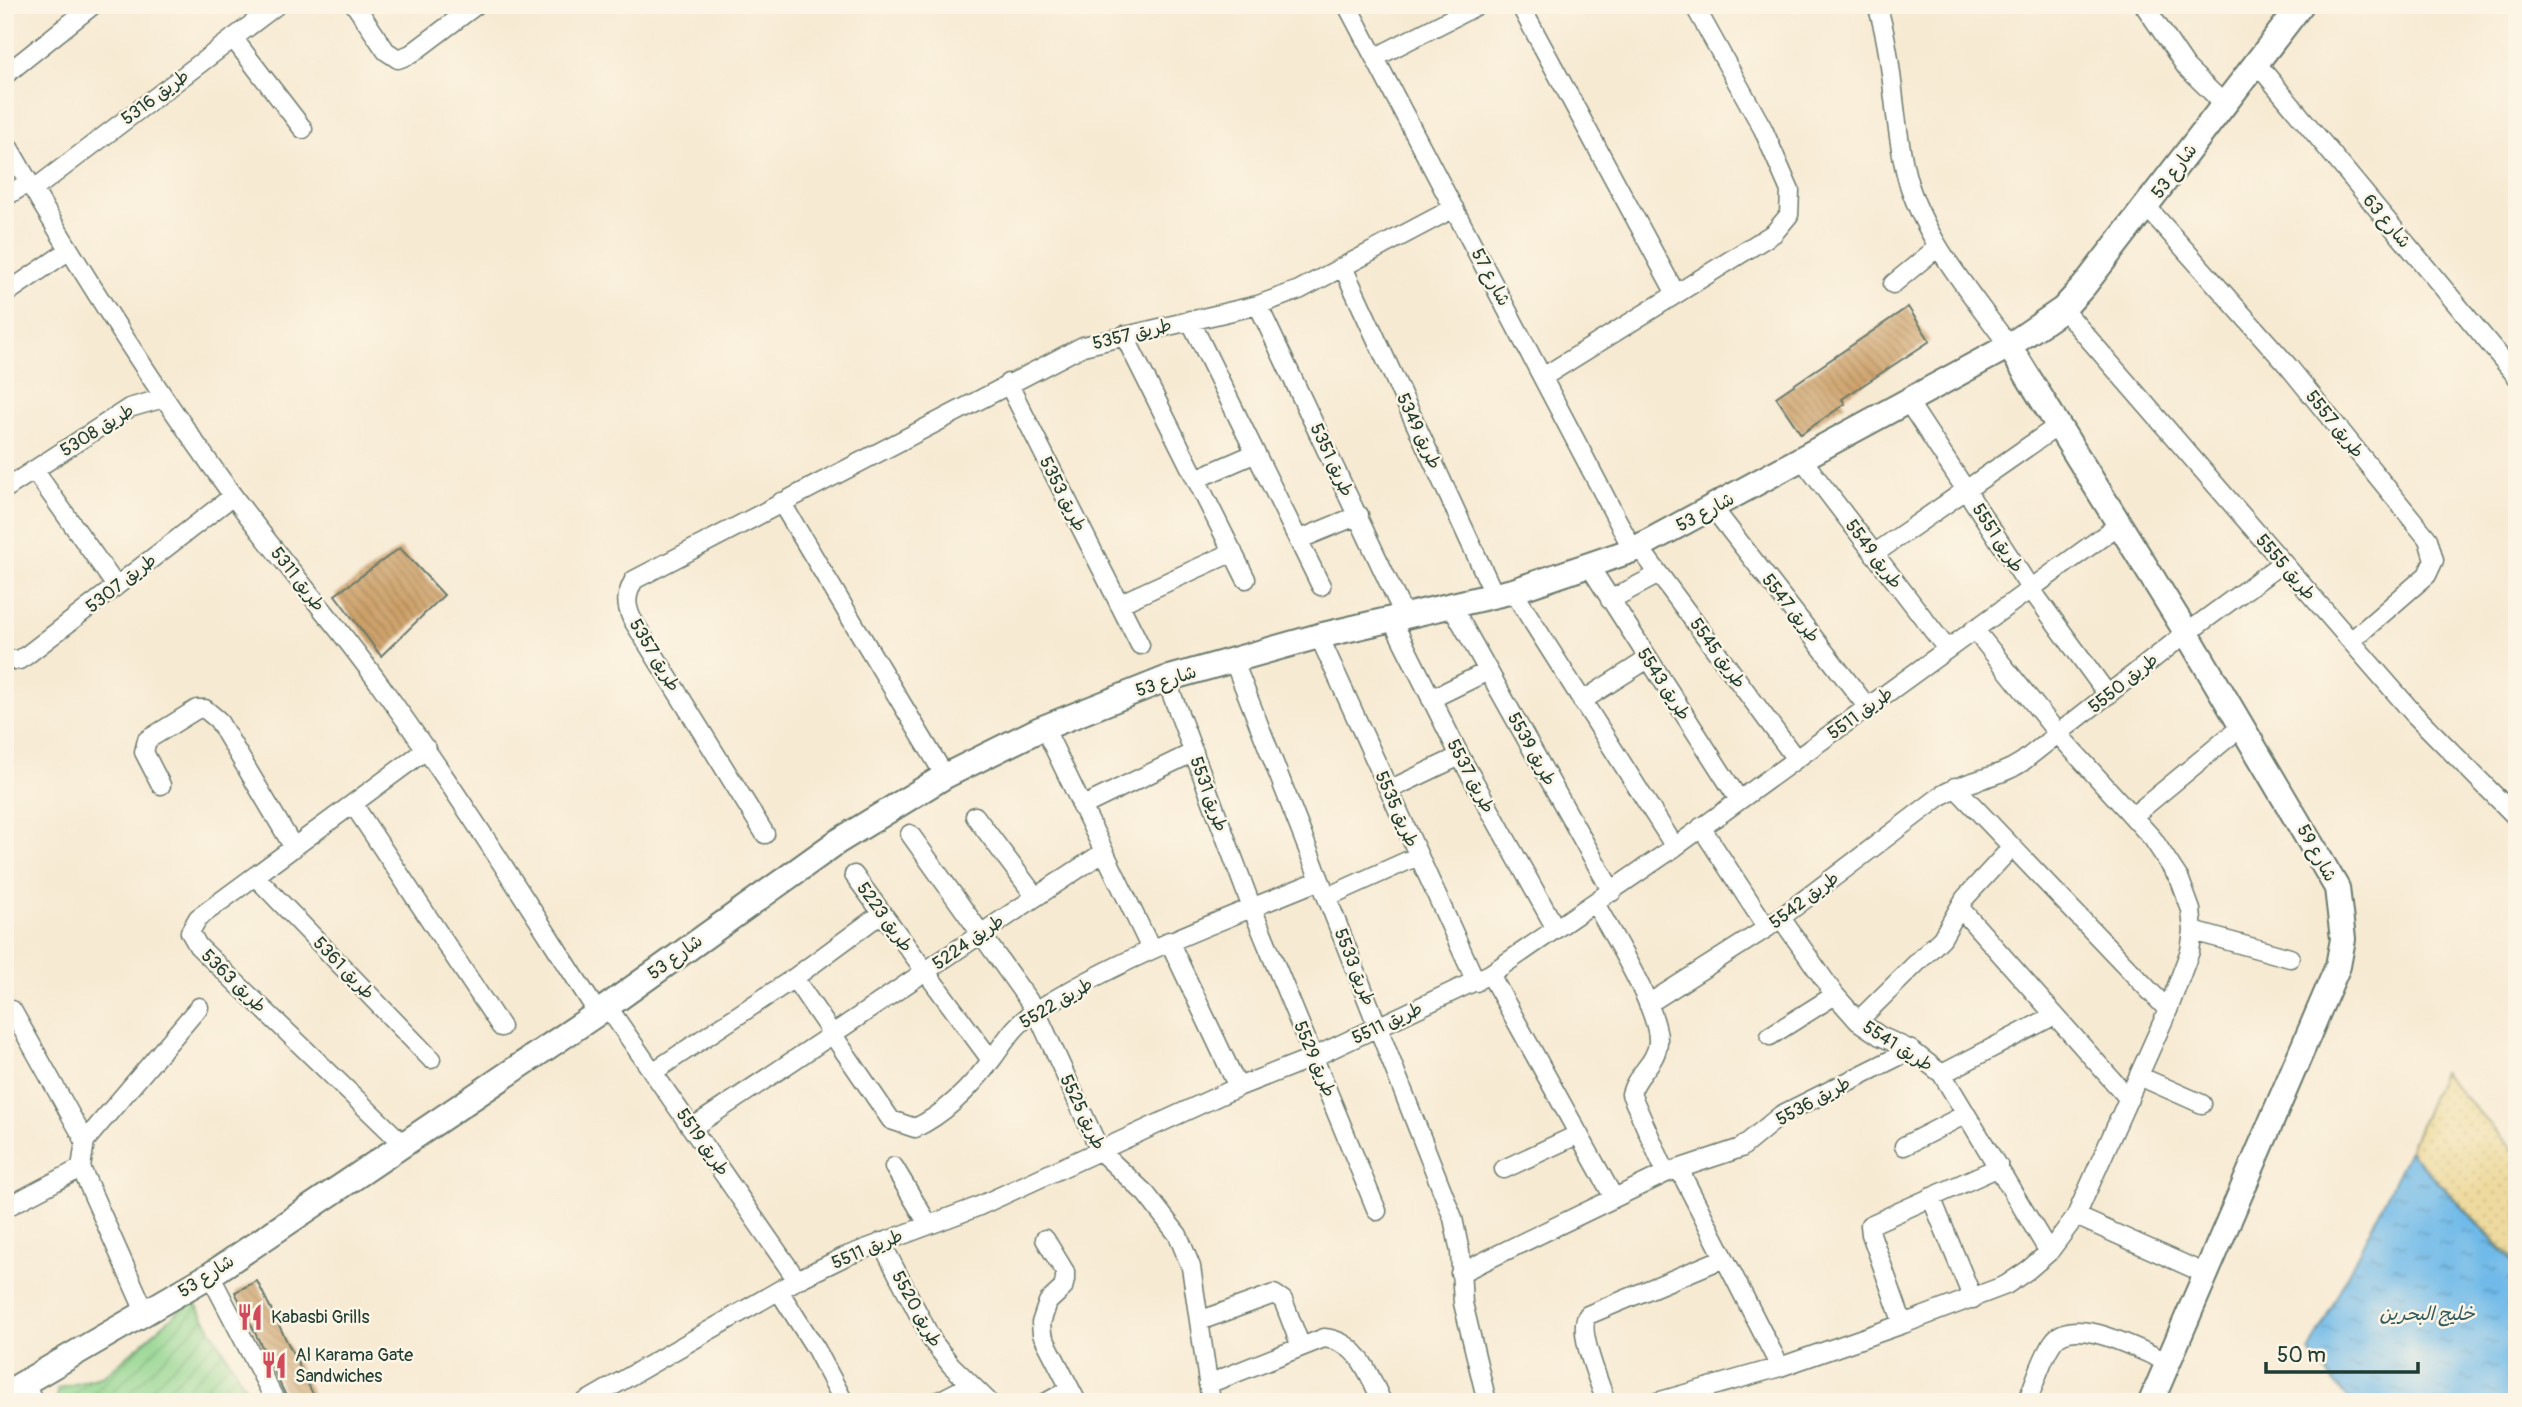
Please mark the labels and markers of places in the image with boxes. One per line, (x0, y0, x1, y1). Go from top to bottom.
restaurant icon: Kabasbi Grills (235, 1302, 265, 1332)
place label: Kabasbi Grills (271, 1306, 370, 1329)
place label: Al Karama Gate Sandwiches (295, 1344, 413, 1388)
restaurant icon: Al Karama Gate Sandwiches (259, 1350, 289, 1380)

